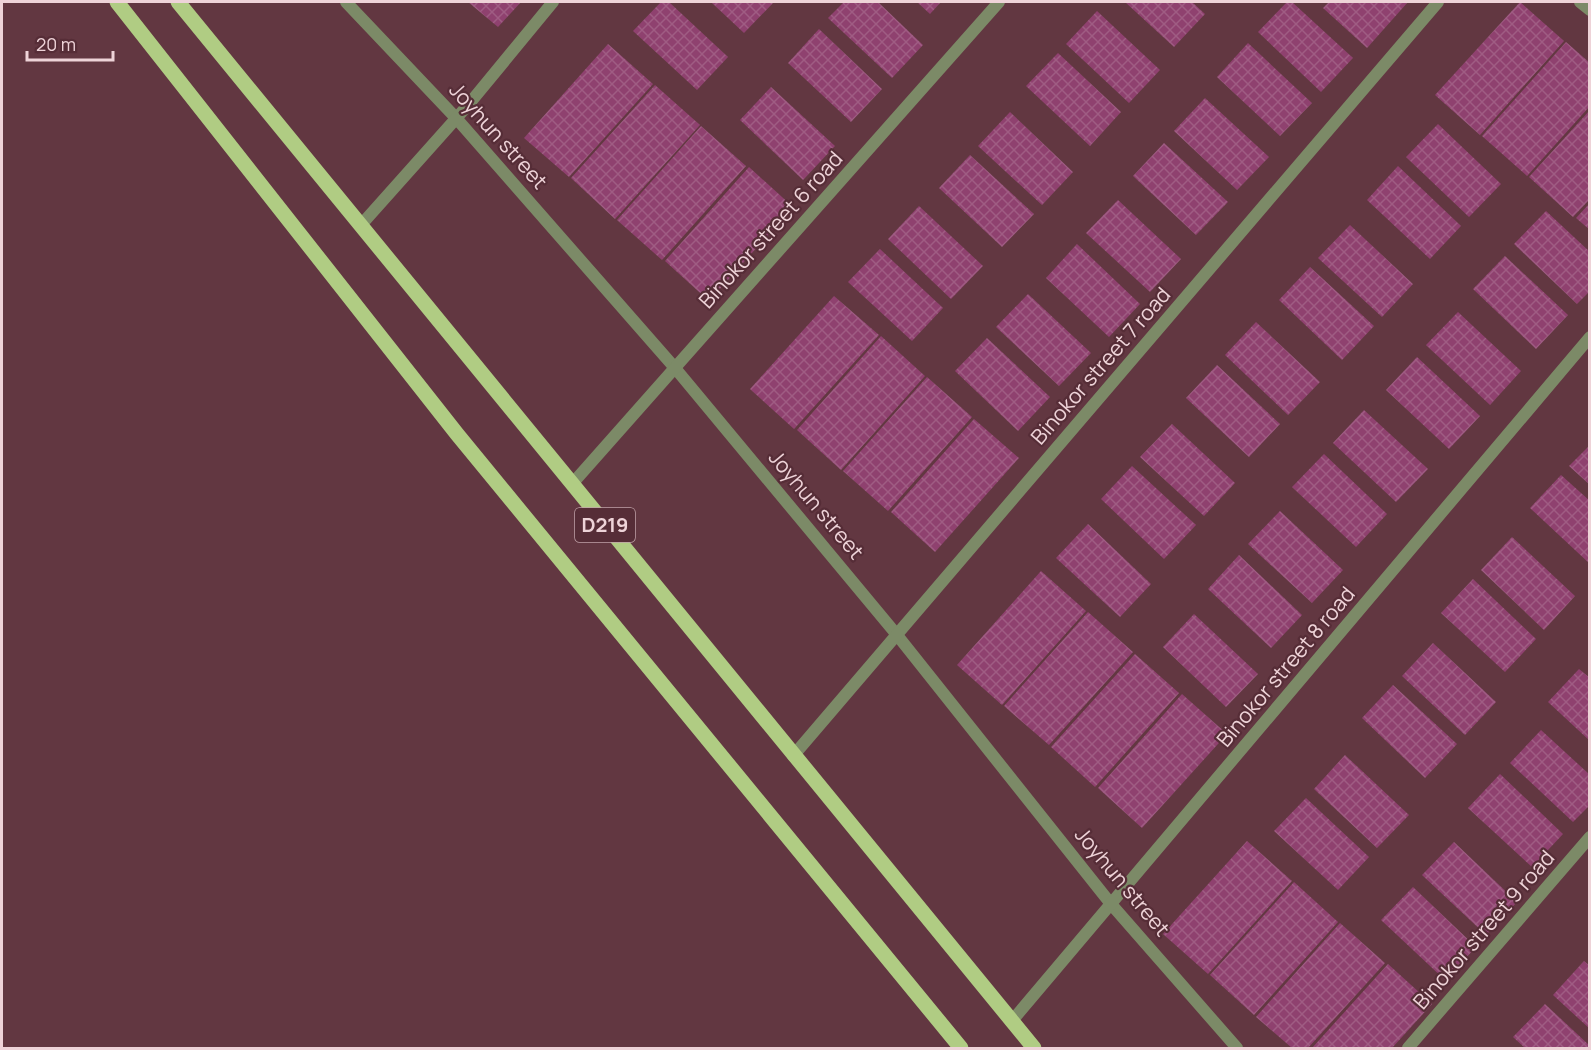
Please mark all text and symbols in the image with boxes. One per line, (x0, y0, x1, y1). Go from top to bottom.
scale bar (27, 24, 112, 62)
text: 20 m (36, 32, 76, 56)
street label: Joyhun street (443, 76, 554, 195)
street label: Binokor street 6 road (692, 145, 848, 314)
street label: Binokor street 7 road (1024, 281, 1176, 450)
street label: Joyhun street (763, 444, 871, 565)
road number: D219 (575, 508, 635, 542)
street label: Binokor street 8 road (1210, 580, 1361, 752)
street label: Joyhun street (1069, 821, 1177, 942)
street label: Binokor street 9 road (1406, 844, 1560, 1015)

